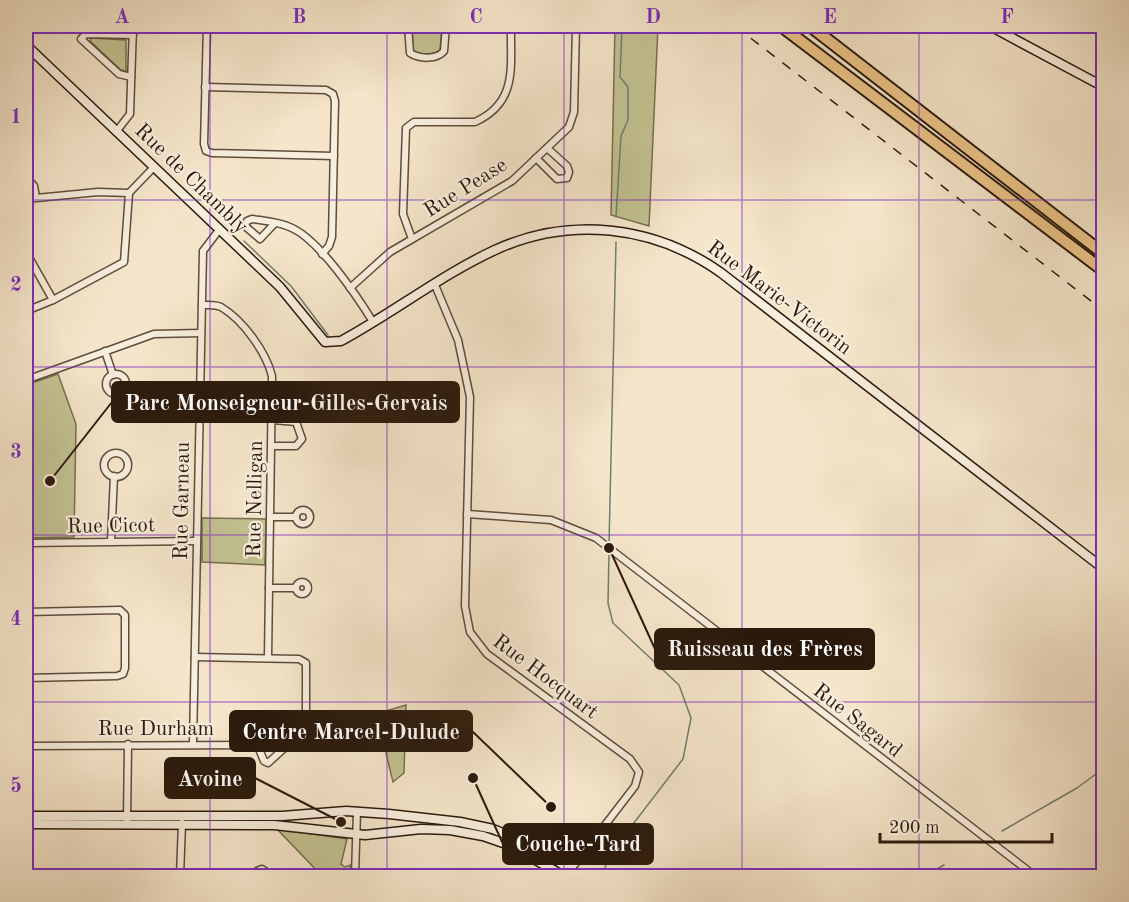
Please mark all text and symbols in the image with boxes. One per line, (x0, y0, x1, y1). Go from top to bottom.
text: A (114, 8, 130, 28)
text: B (292, 8, 306, 28)
text: C (469, 8, 483, 28)
text: D (645, 8, 661, 28)
text: E (823, 8, 837, 28)
text: F (1000, 8, 1014, 28)
text: 1 (10, 108, 22, 128)
street label: Rue de Chambly (130, 120, 252, 238)
street label: Rue Pease (420, 155, 511, 222)
street label: Rue Marie-Victorin (703, 237, 855, 359)
text: 2 (10, 276, 22, 296)
callout: Parc Monseigneur-Gilles-Gervais (112, 382, 459, 422)
text: Parc Monseigneur-Gilles-Gervais (124, 393, 448, 415)
street label: Rue Nelligan (244, 440, 267, 558)
street label: Rue Garneau (171, 442, 194, 560)
text: 3 (10, 443, 22, 463)
street label: Rue Cicot (67, 515, 155, 538)
text: 4 (10, 610, 22, 630)
callout: Ruisseau des Frères (655, 629, 874, 669)
street label: Rue Hocquart (488, 631, 602, 723)
text: Ruisseau des Frères (667, 639, 863, 661)
street label: Rue Sagard (809, 680, 906, 762)
callout: Centre Marcel-Dulude (230, 711, 472, 751)
street label: Rue Durham (98, 719, 214, 740)
text: Centre Marcel-Dulude (242, 722, 460, 744)
callout: Avoine (165, 758, 255, 798)
text: Avoine (177, 769, 243, 791)
text: 5 (10, 776, 22, 797)
scale bar (880, 806, 1052, 844)
text: 200 m (889, 819, 940, 837)
callout: Couche-Tard (503, 824, 653, 864)
text: Couche-Tard (515, 834, 641, 856)

